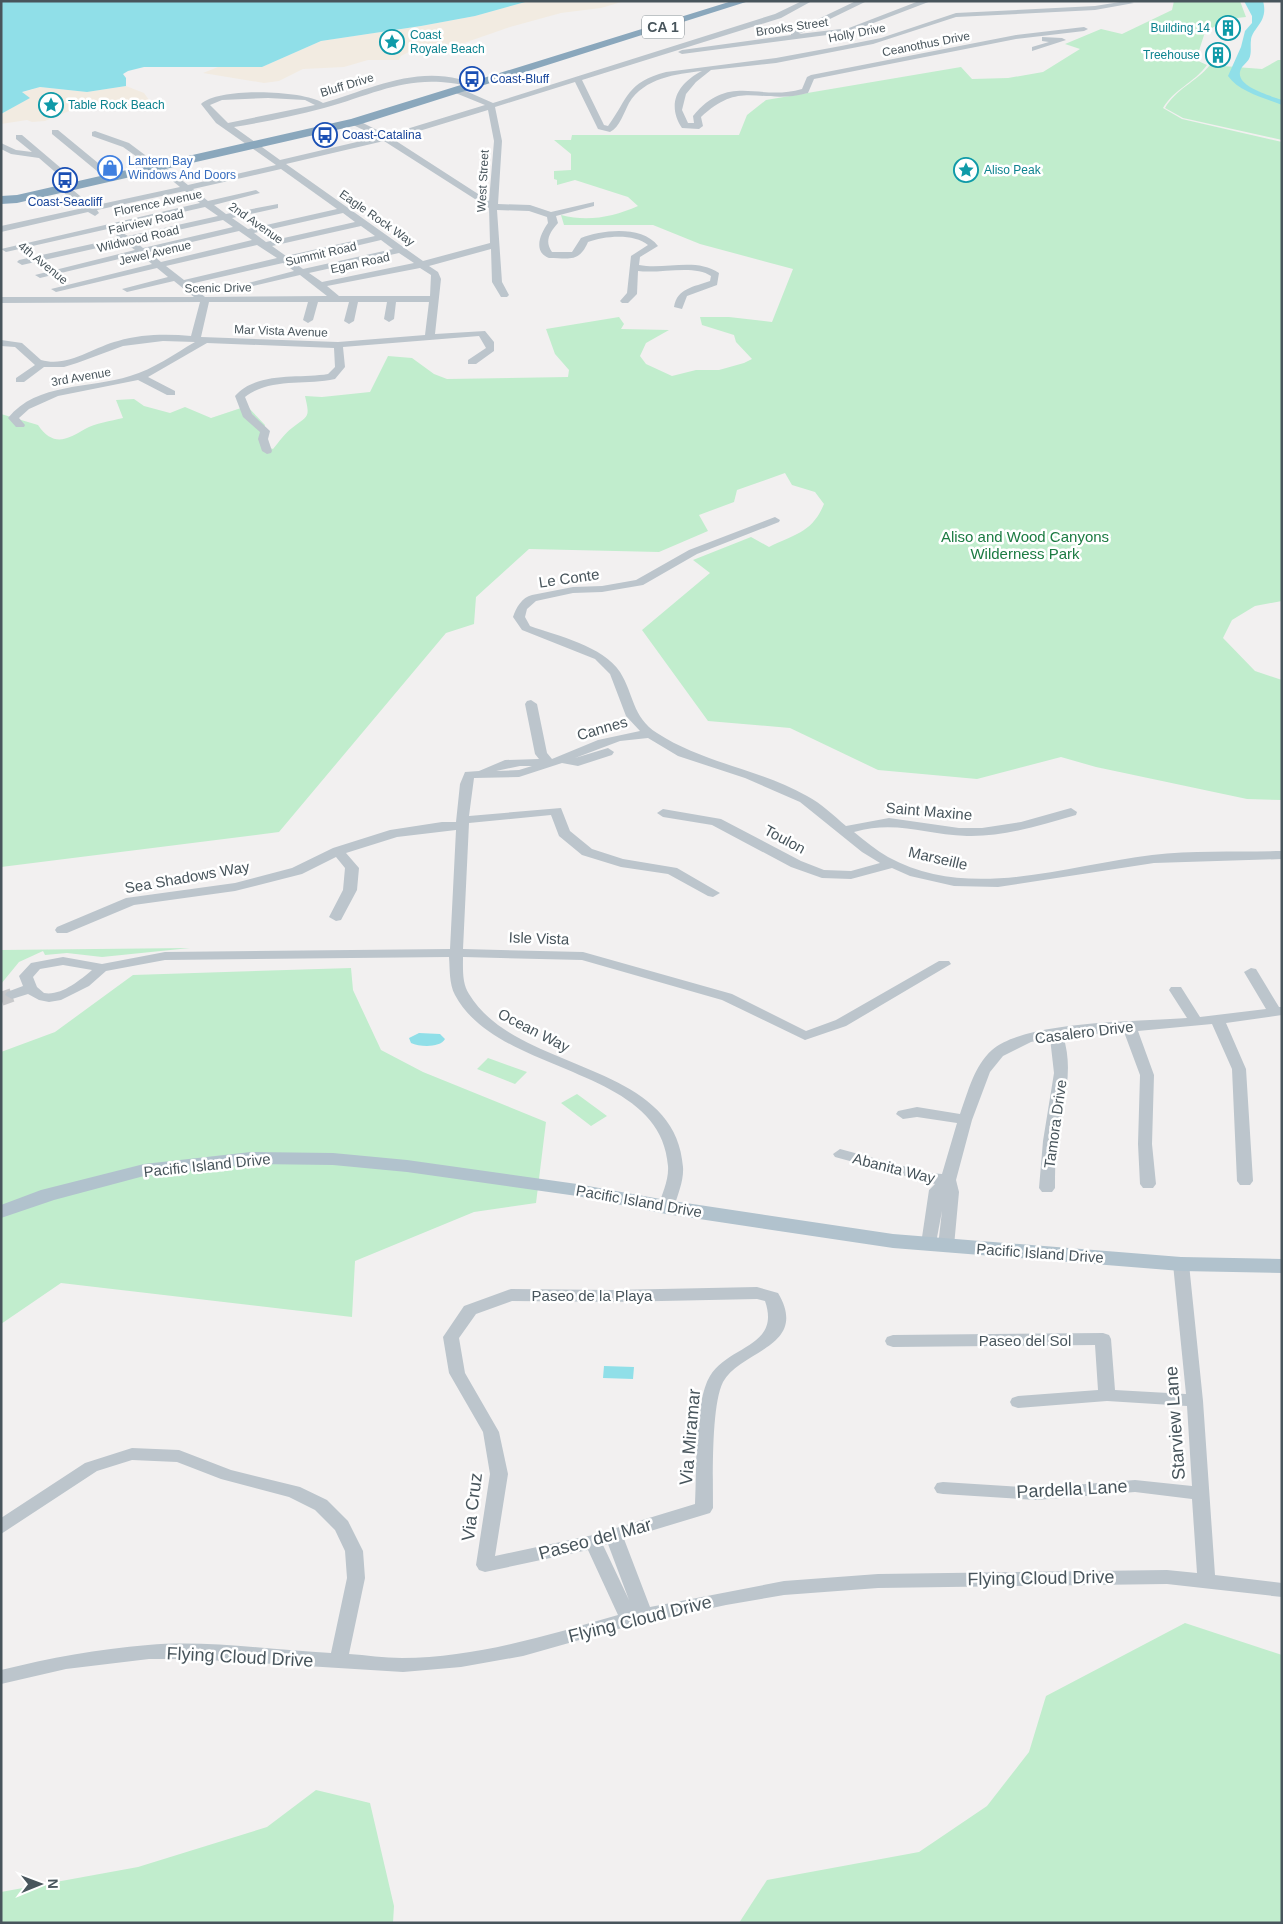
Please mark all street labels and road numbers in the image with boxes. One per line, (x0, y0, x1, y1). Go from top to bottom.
street label: Brooks Street (755, 15, 830, 39)
road number: CA 1 (642, 16, 684, 38)
street label: Holly Drive (827, 21, 887, 45)
street label: Ceanothus Drive (881, 29, 972, 59)
street label: Bluff Drive (319, 70, 376, 100)
street label: West Street (474, 149, 492, 213)
street label: Florence Avenue (113, 187, 204, 219)
street label: Eagle Rock Way (337, 187, 417, 249)
street label: 2nd Avenue (226, 199, 286, 247)
street label: Fairview Road (107, 207, 185, 237)
street label: Wildwood Road (95, 223, 181, 255)
street label: Jewel Avenue (117, 238, 193, 268)
street label: 4th Avenue (15, 239, 71, 287)
street label: Summit Road (284, 239, 358, 269)
street label: Egan Road (329, 250, 391, 276)
street label: Scenic Drive (184, 280, 252, 296)
street label: Mar Vista Avenue (234, 322, 328, 340)
street label: 3rd Avenue (50, 365, 112, 389)
street label: Le Conte (538, 565, 600, 591)
street label: Cannes (575, 713, 629, 743)
street label: Saint Maxine (885, 799, 973, 823)
street label: Toulon (761, 821, 809, 857)
street label: Marseille (907, 843, 969, 873)
street label: Sea Shadows Way (123, 858, 251, 896)
street label: Isle Vista (508, 928, 570, 948)
street label: Ocean Way (495, 1005, 573, 1055)
street label: Casalero Drive (1034, 1018, 1134, 1046)
street label: Tamora Drive (1040, 1079, 1070, 1169)
street label: Pacific Island Drive (143, 1150, 271, 1180)
street label: Abanita Way (851, 1150, 938, 1187)
street label: Pacific Island Drive (575, 1182, 703, 1220)
street label: Pacific Island Drive (976, 1240, 1104, 1266)
street label: Paseo de la Playa (532, 1287, 653, 1304)
street label: Paseo del Sol (979, 1332, 1071, 1349)
street label: Starview Lane (1161, 1365, 1189, 1481)
street label: Via Miramar (676, 1388, 704, 1486)
street label: Via Cruz (458, 1472, 486, 1542)
street label: Pardella Lane (1016, 1476, 1128, 1502)
street label: Paseo del Mar (536, 1514, 654, 1564)
street label: Flying Cloud Drive (967, 1567, 1115, 1589)
street label: Flying Cloud Drive (566, 1592, 714, 1646)
street label: Flying Cloud Drive (166, 1643, 314, 1671)

